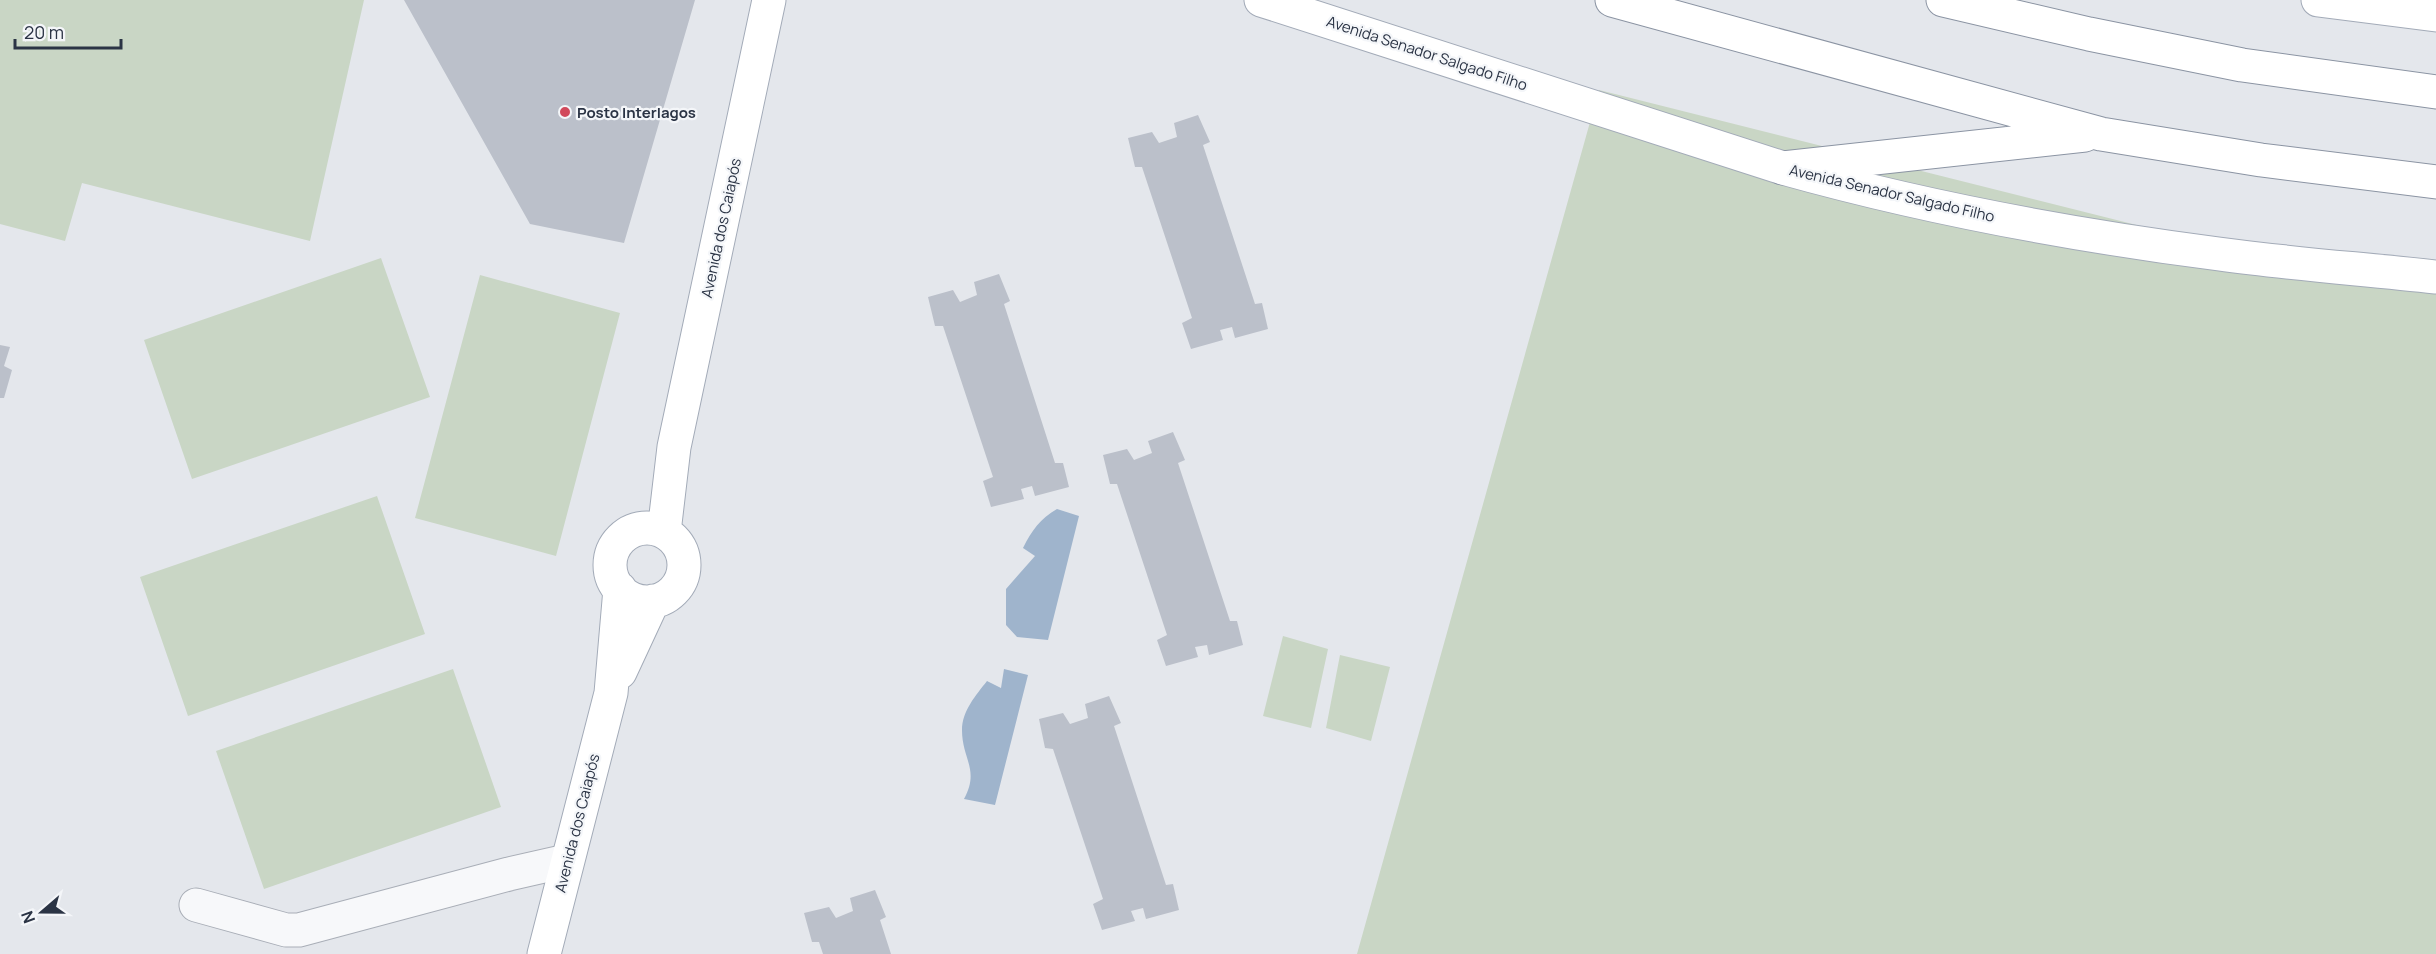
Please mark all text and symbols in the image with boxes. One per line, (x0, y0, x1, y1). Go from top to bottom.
street label: Avenida Senador Salgado Filho (1324, 11, 1530, 95)
scale bar (15, 12, 122, 50)
text: 20 m (24, 20, 64, 44)
place label: Posto Interlagos (577, 102, 696, 123)
marker: Posto Interlagos (558, 105, 572, 119)
street label: Avenida dos Caiapós (696, 156, 746, 300)
street label: Avenida Senador Salgado Filho (1787, 159, 1997, 227)
street label: Avenida dos Caiapós (550, 751, 604, 895)
north arrow (12, 882, 72, 942)
text: N (16, 908, 40, 926)

